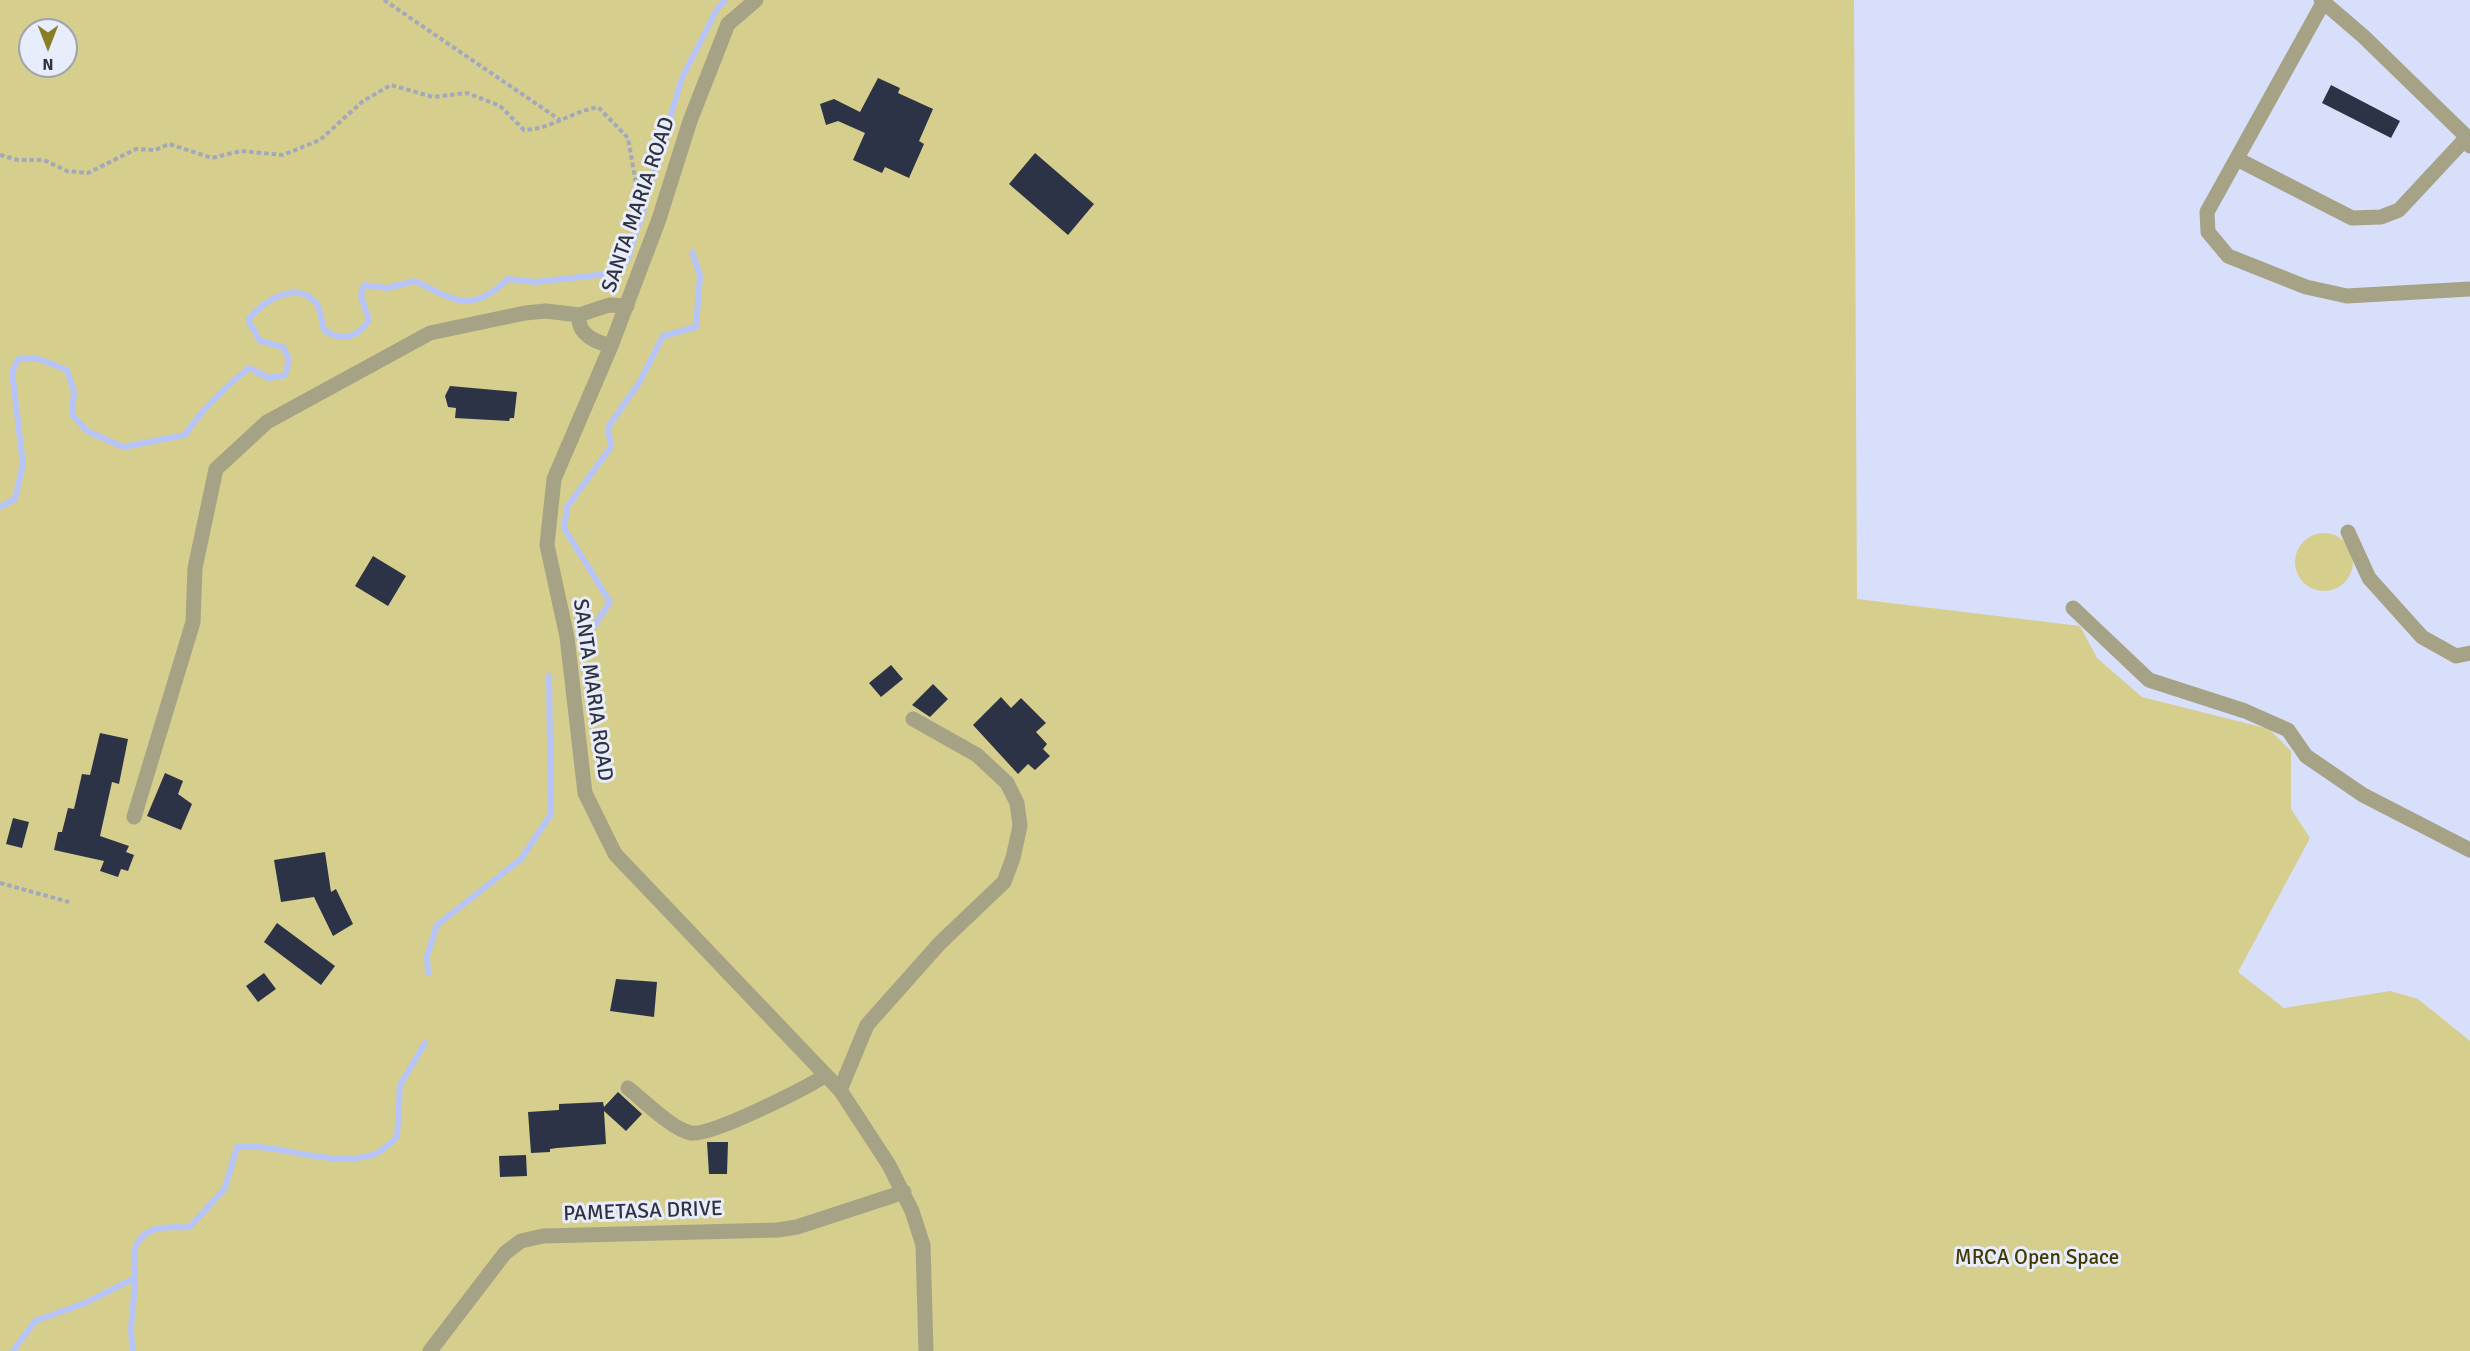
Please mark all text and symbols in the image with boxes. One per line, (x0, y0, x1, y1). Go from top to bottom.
north arrow (18, 18, 78, 78)
text: N (42, 54, 54, 74)
street label: SANTA MARIA ROAD (597, 114, 681, 296)
street label: SANTA MARIA ROAD (567, 597, 617, 783)
street label: PAMETASA DRIVE (563, 1197, 723, 1227)
park label: MRCA Open Space (1955, 1245, 2119, 1271)

